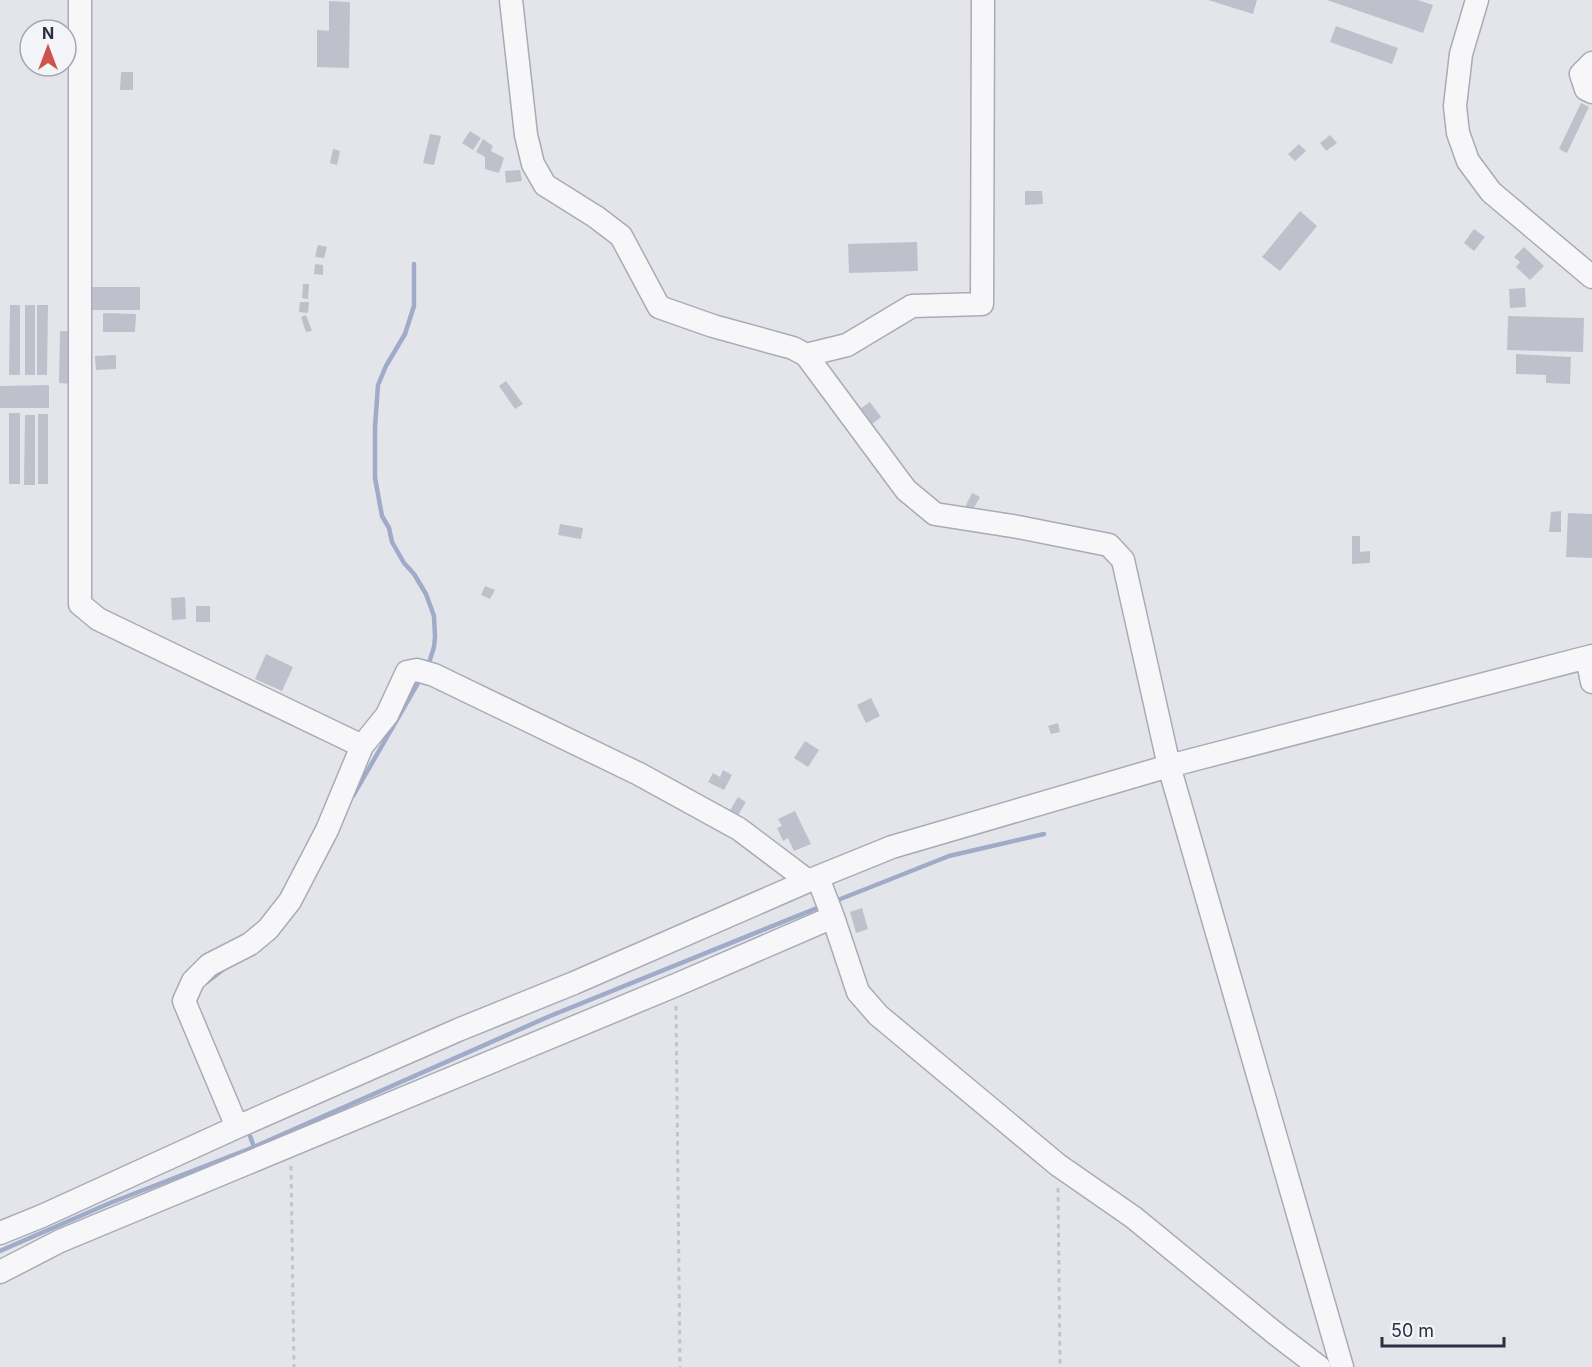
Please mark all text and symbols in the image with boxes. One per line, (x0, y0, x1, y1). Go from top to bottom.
north arrow (18, 18, 78, 78)
text: N (42, 23, 54, 43)
scale bar (1382, 1310, 1504, 1348)
text: 50 m (1391, 1320, 1434, 1341)

